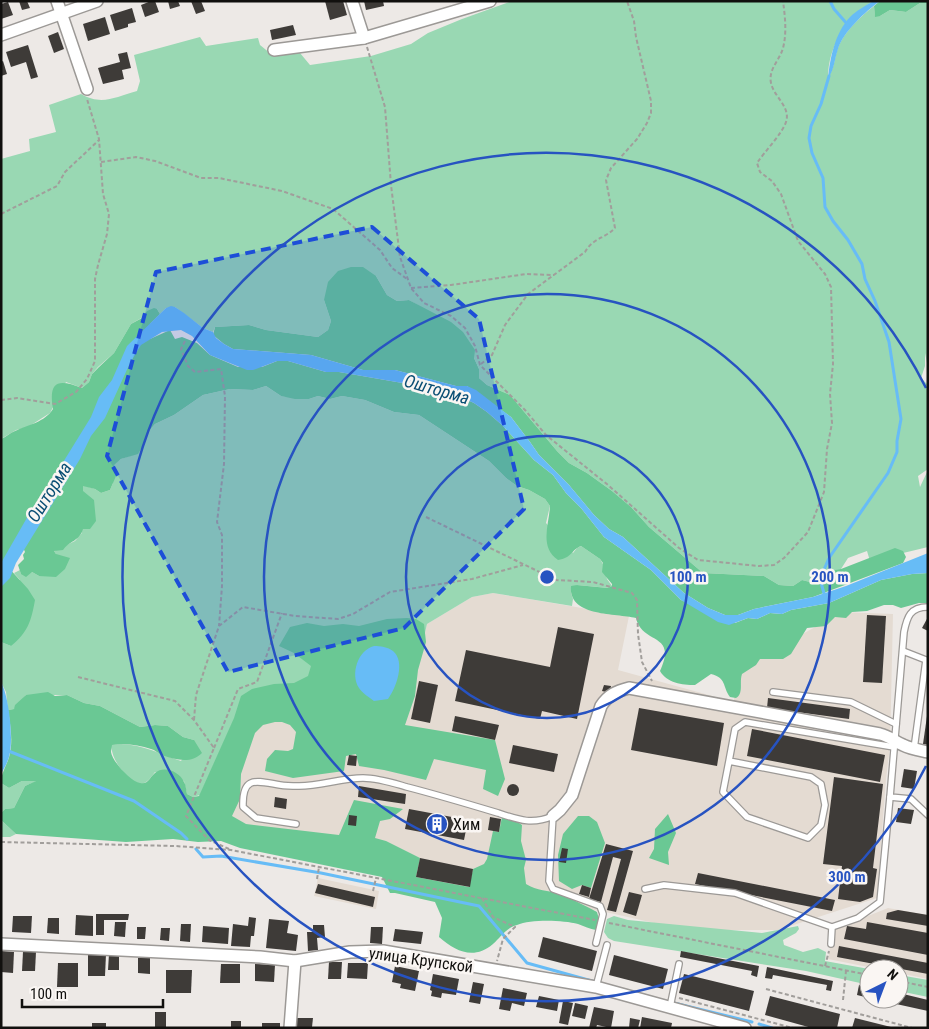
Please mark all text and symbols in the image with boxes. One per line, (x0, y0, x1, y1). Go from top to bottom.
water label: Ошторма (402, 370, 472, 408)
water label: Ошторма (22, 458, 76, 526)
centre of rings (538, 568, 556, 586)
text: 100 m (669, 568, 707, 586)
text: 200 m (811, 568, 849, 586)
building icon: Хим (425, 812, 449, 836)
place label: Хим (453, 815, 480, 834)
text: 300 m (828, 868, 866, 886)
street label: улица Крупской (368, 943, 474, 977)
north arrow (859, 959, 909, 1009)
text: N (884, 966, 901, 983)
scale bar (22, 976, 164, 1008)
text: 100 m (30, 985, 67, 1003)

